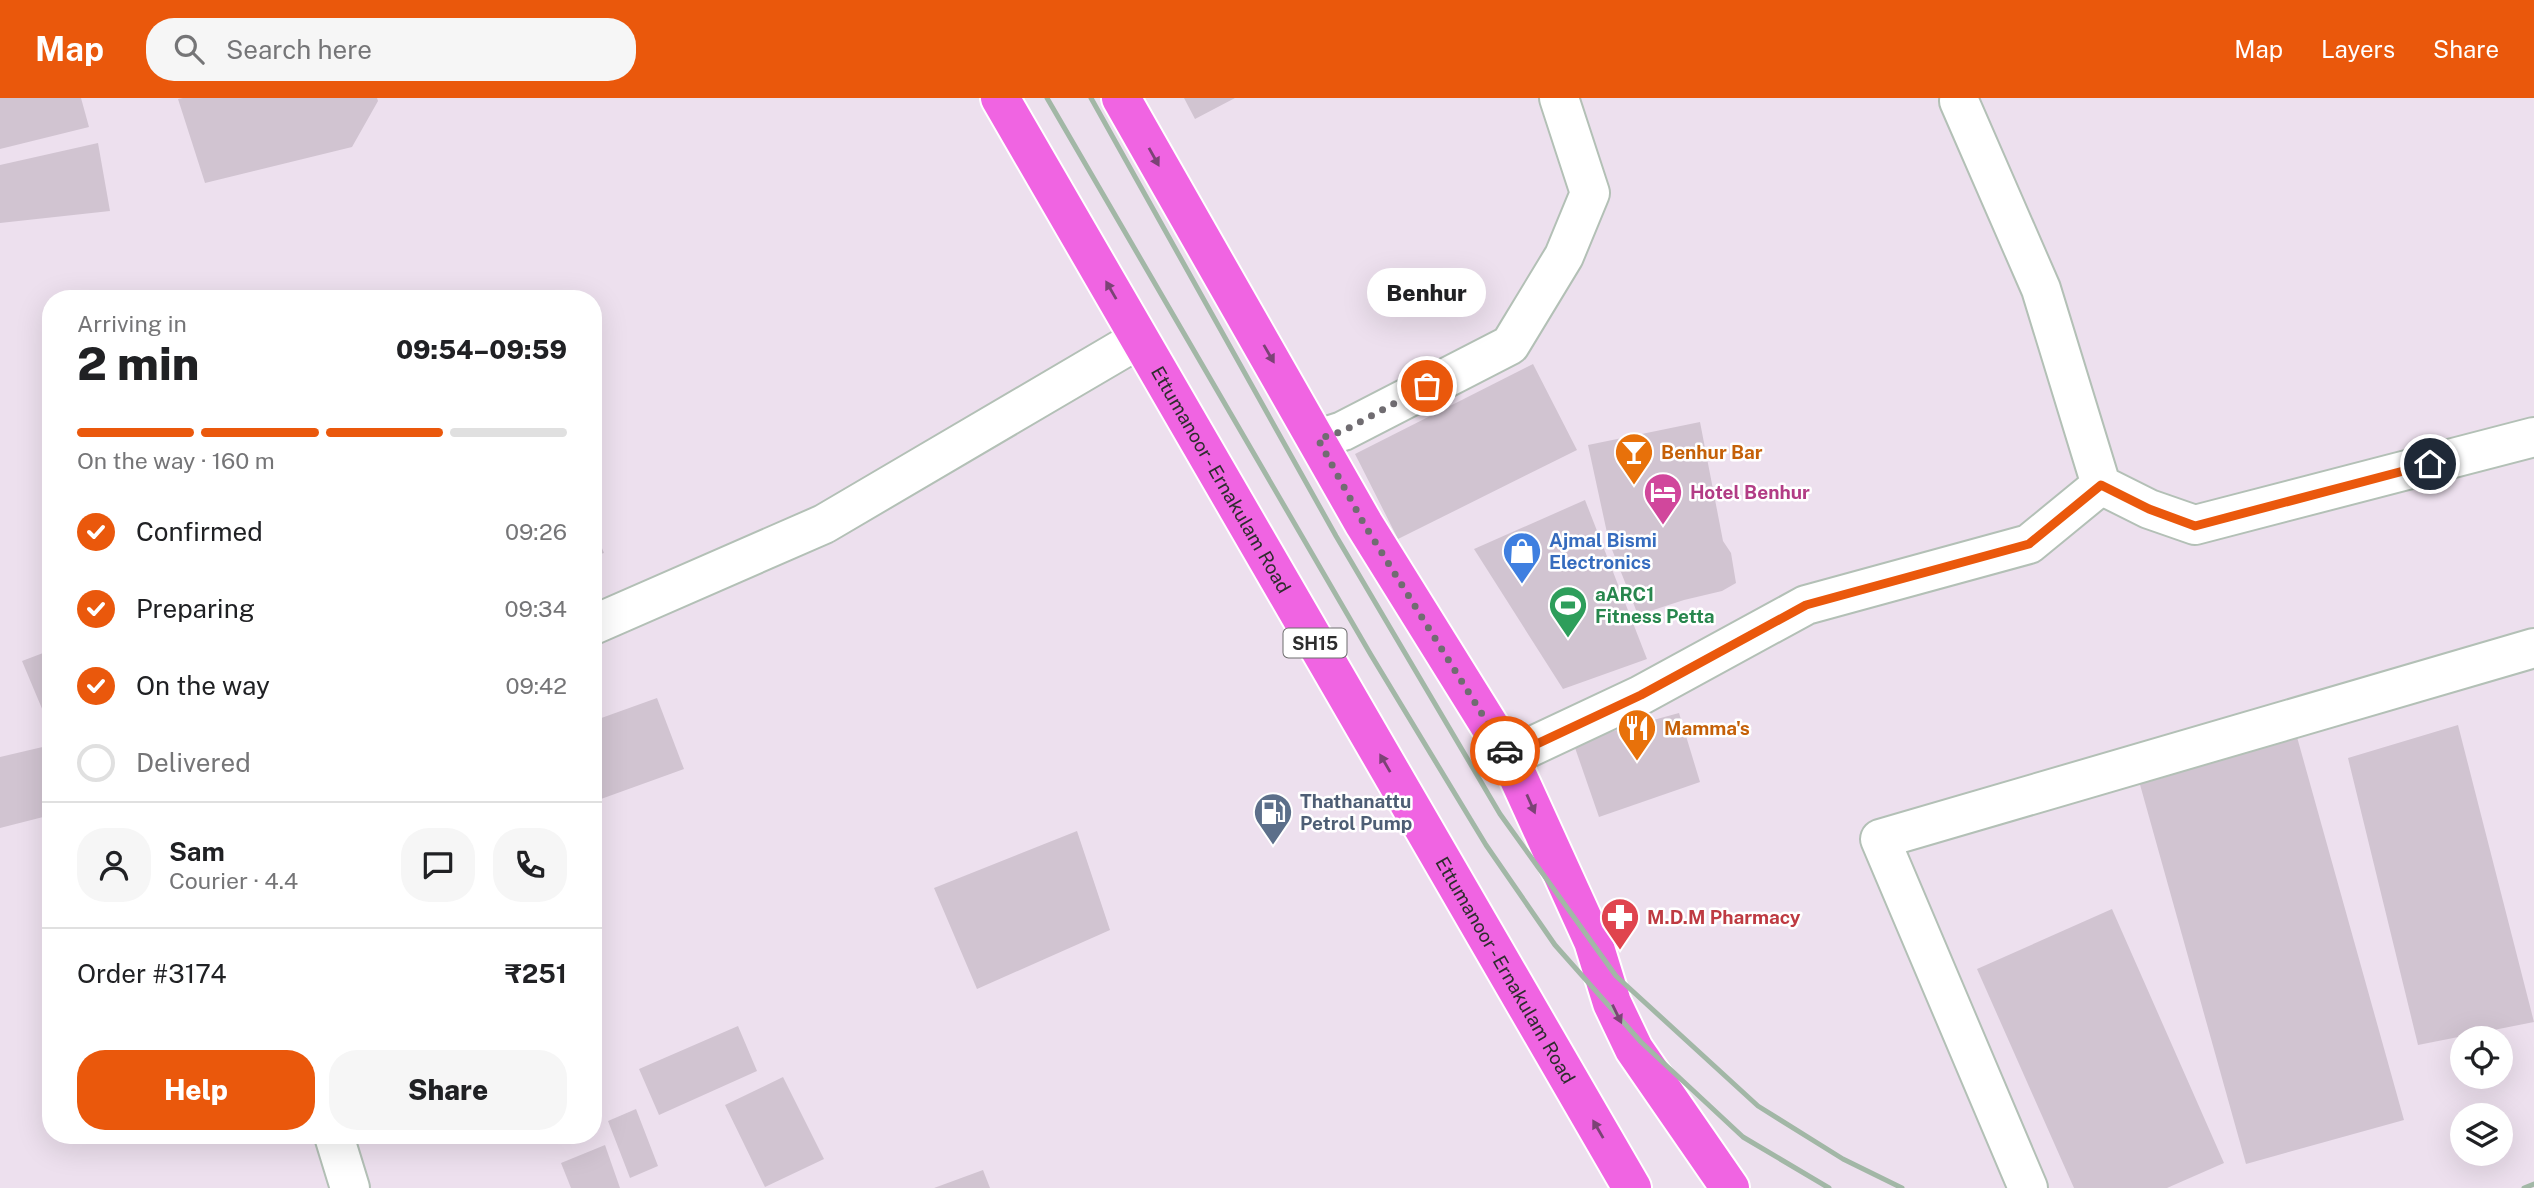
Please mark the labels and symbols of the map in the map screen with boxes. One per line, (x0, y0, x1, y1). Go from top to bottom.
one-way arrow (1148, 148, 1160, 167)
callout: Benhur (1368, 267, 1486, 316)
one-way arrow (1105, 281, 1117, 300)
one-way arrow (1263, 344, 1275, 364)
pin (1397, 356, 1457, 416)
street label: Ettumanoor - Ernakulam Road (1147, 362, 1296, 597)
bar icon: Benhur Bar (1613, 431, 1655, 486)
pin (2400, 434, 2460, 494)
place label: Benhur Bar (1661, 441, 1763, 463)
hotel icon: Hotel Benhur (1642, 471, 1684, 526)
place label: Hotel Benhur (1690, 481, 1810, 503)
place label: Ajmal Bismi Electronics (1549, 529, 1657, 573)
shop icon: Ajmal Bismi Electronics (1501, 530, 1543, 585)
place label: aARC1 Fitness Petta (1595, 583, 1715, 627)
sports icon: aARC1 Fitness Petta (1547, 584, 1589, 639)
road number: SH15 (1284, 628, 1346, 658)
restaurant icon: Mamma's (1616, 707, 1658, 762)
courier (1470, 716, 1540, 786)
place label: Mamma's (1664, 717, 1750, 739)
one-way arrow (1379, 753, 1391, 772)
place label: Thathanattu Petrol Pump (1300, 790, 1412, 834)
fuel station icon: Thathanattu Petrol Pump (1252, 791, 1294, 846)
one-way arrow (1526, 794, 1537, 815)
street label: Ettumanoor - Ernakulam Road (1431, 853, 1580, 1087)
pharmacy icon: M.D.M Pharmacy (1599, 896, 1641, 951)
place label: M.D.M Pharmacy (1647, 906, 1801, 928)
one-way arrow (1612, 1004, 1623, 1024)
one-way arrow (1592, 1119, 1604, 1138)

